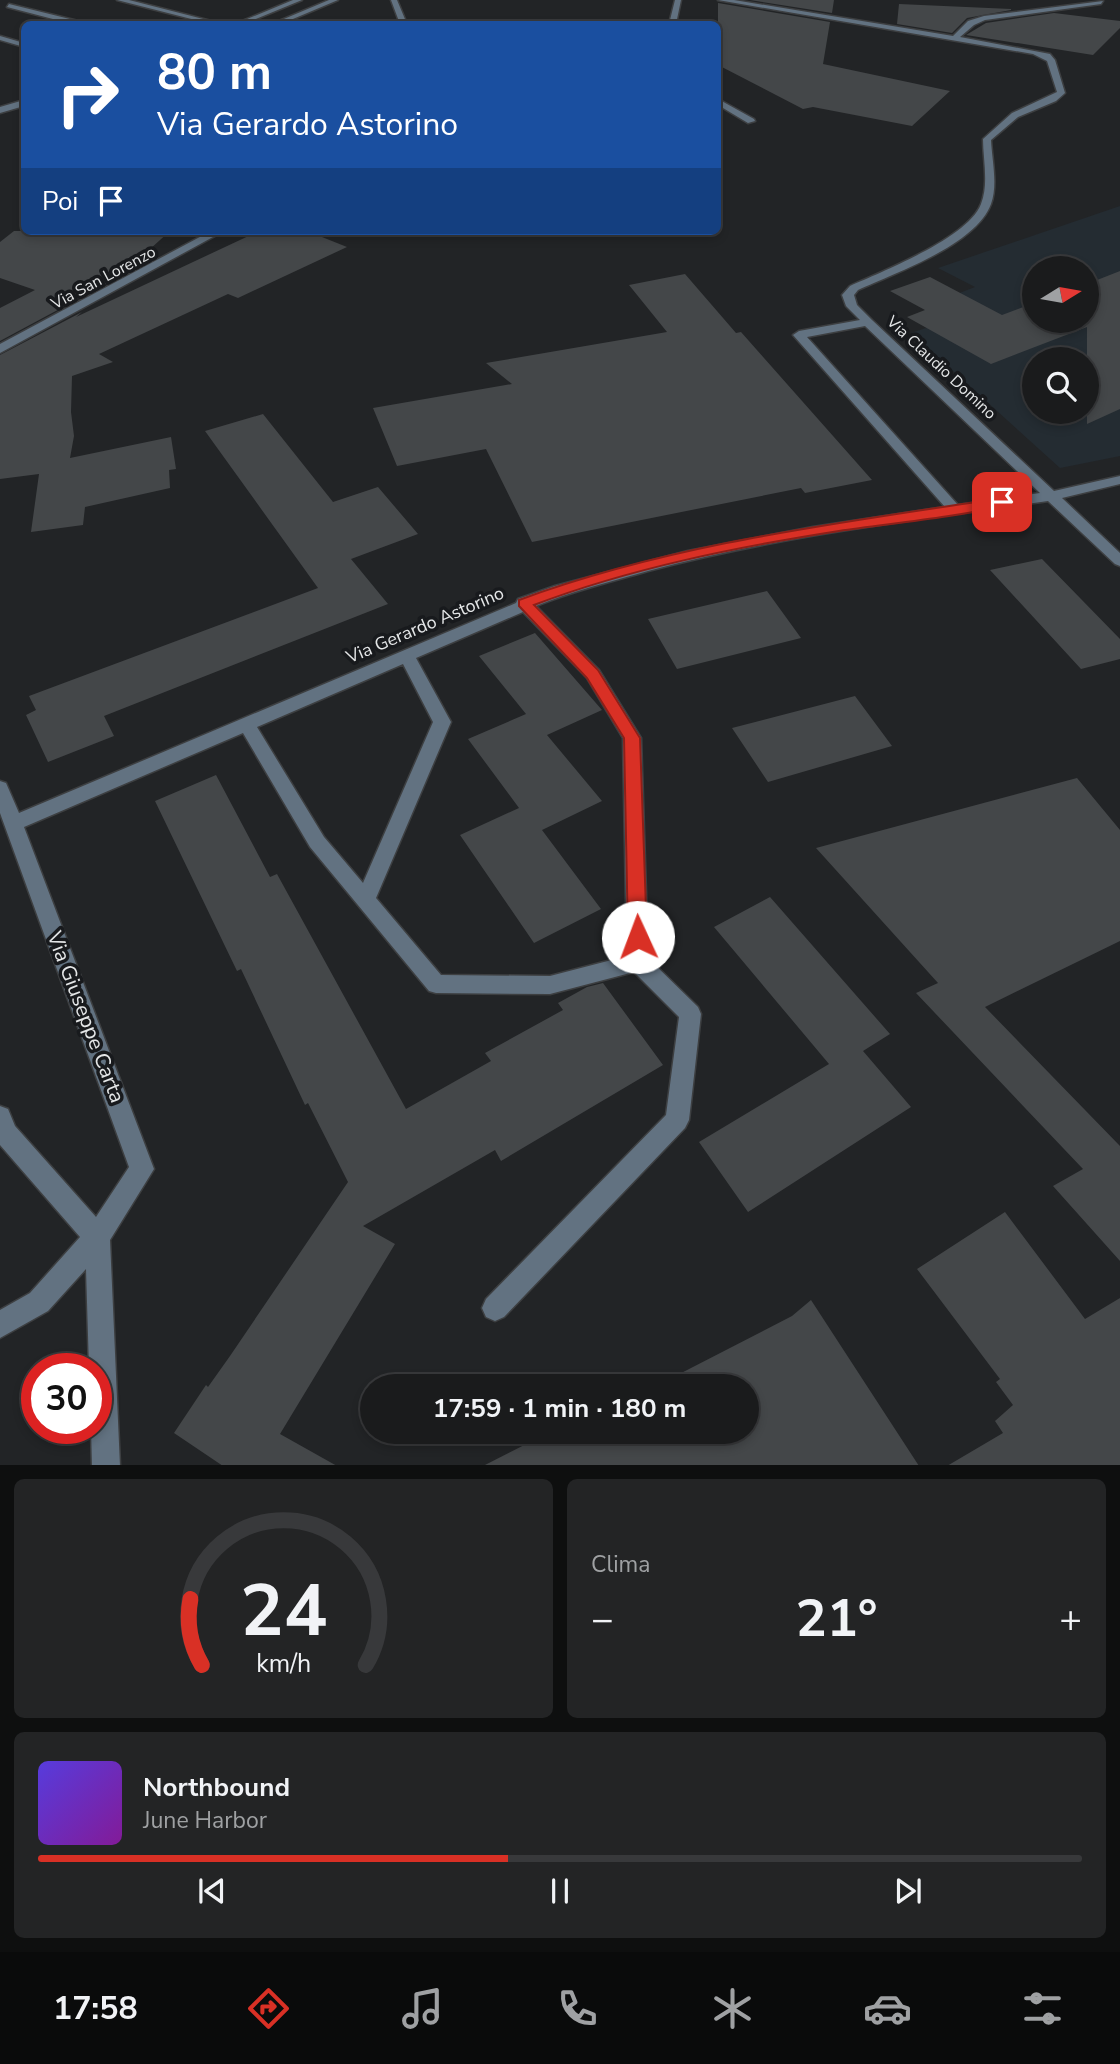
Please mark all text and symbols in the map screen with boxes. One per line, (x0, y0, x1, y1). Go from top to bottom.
text: 80 m (157, 39, 272, 106)
icon: right (42, 49, 133, 140)
text: Via Gerardo Astorino (157, 103, 458, 146)
icon: arrive (92, 182, 130, 220)
text: Poi (42, 184, 78, 219)
street label: Via San Lorenzo (46, 241, 160, 315)
north arrow (1022, 256, 1099, 332)
map controls (1022, 256, 1099, 424)
street label: Via Claudio Domino (881, 310, 1001, 424)
button: search (1022, 347, 1099, 424)
pin (972, 472, 1032, 532)
icon: arrive (983, 483, 1021, 521)
street label: Via Gerardo Astorino (341, 581, 508, 670)
position arrow (601, 900, 675, 974)
street label: Via Giuseppe Carta (40, 926, 132, 1107)
speed limit sign: 30 (21, 1353, 112, 1444)
text: 17:59 · 1 min · 180 m (433, 1391, 686, 1426)
text: Clima (591, 1549, 651, 1580)
text: 24 (240, 1561, 327, 1661)
text: 21° (795, 1583, 878, 1654)
text: − (591, 1594, 614, 1645)
text: + (1059, 1594, 1082, 1645)
text: km/h (256, 1646, 311, 1680)
text: Northbound (143, 1770, 290, 1805)
text: June Harbor (143, 1805, 267, 1836)
icon: previous (193, 1872, 231, 1910)
icon: pause (541, 1872, 579, 1910)
icon: next (889, 1872, 927, 1910)
icon: directions (244, 1984, 293, 2033)
icon: music (398, 1984, 447, 2033)
icon: phone (553, 1984, 602, 2033)
icon: climate (708, 1984, 757, 2033)
icon: car (863, 1984, 912, 2033)
icon: filters (1018, 1984, 1067, 2033)
text: 17:58 (53, 1987, 138, 2030)

